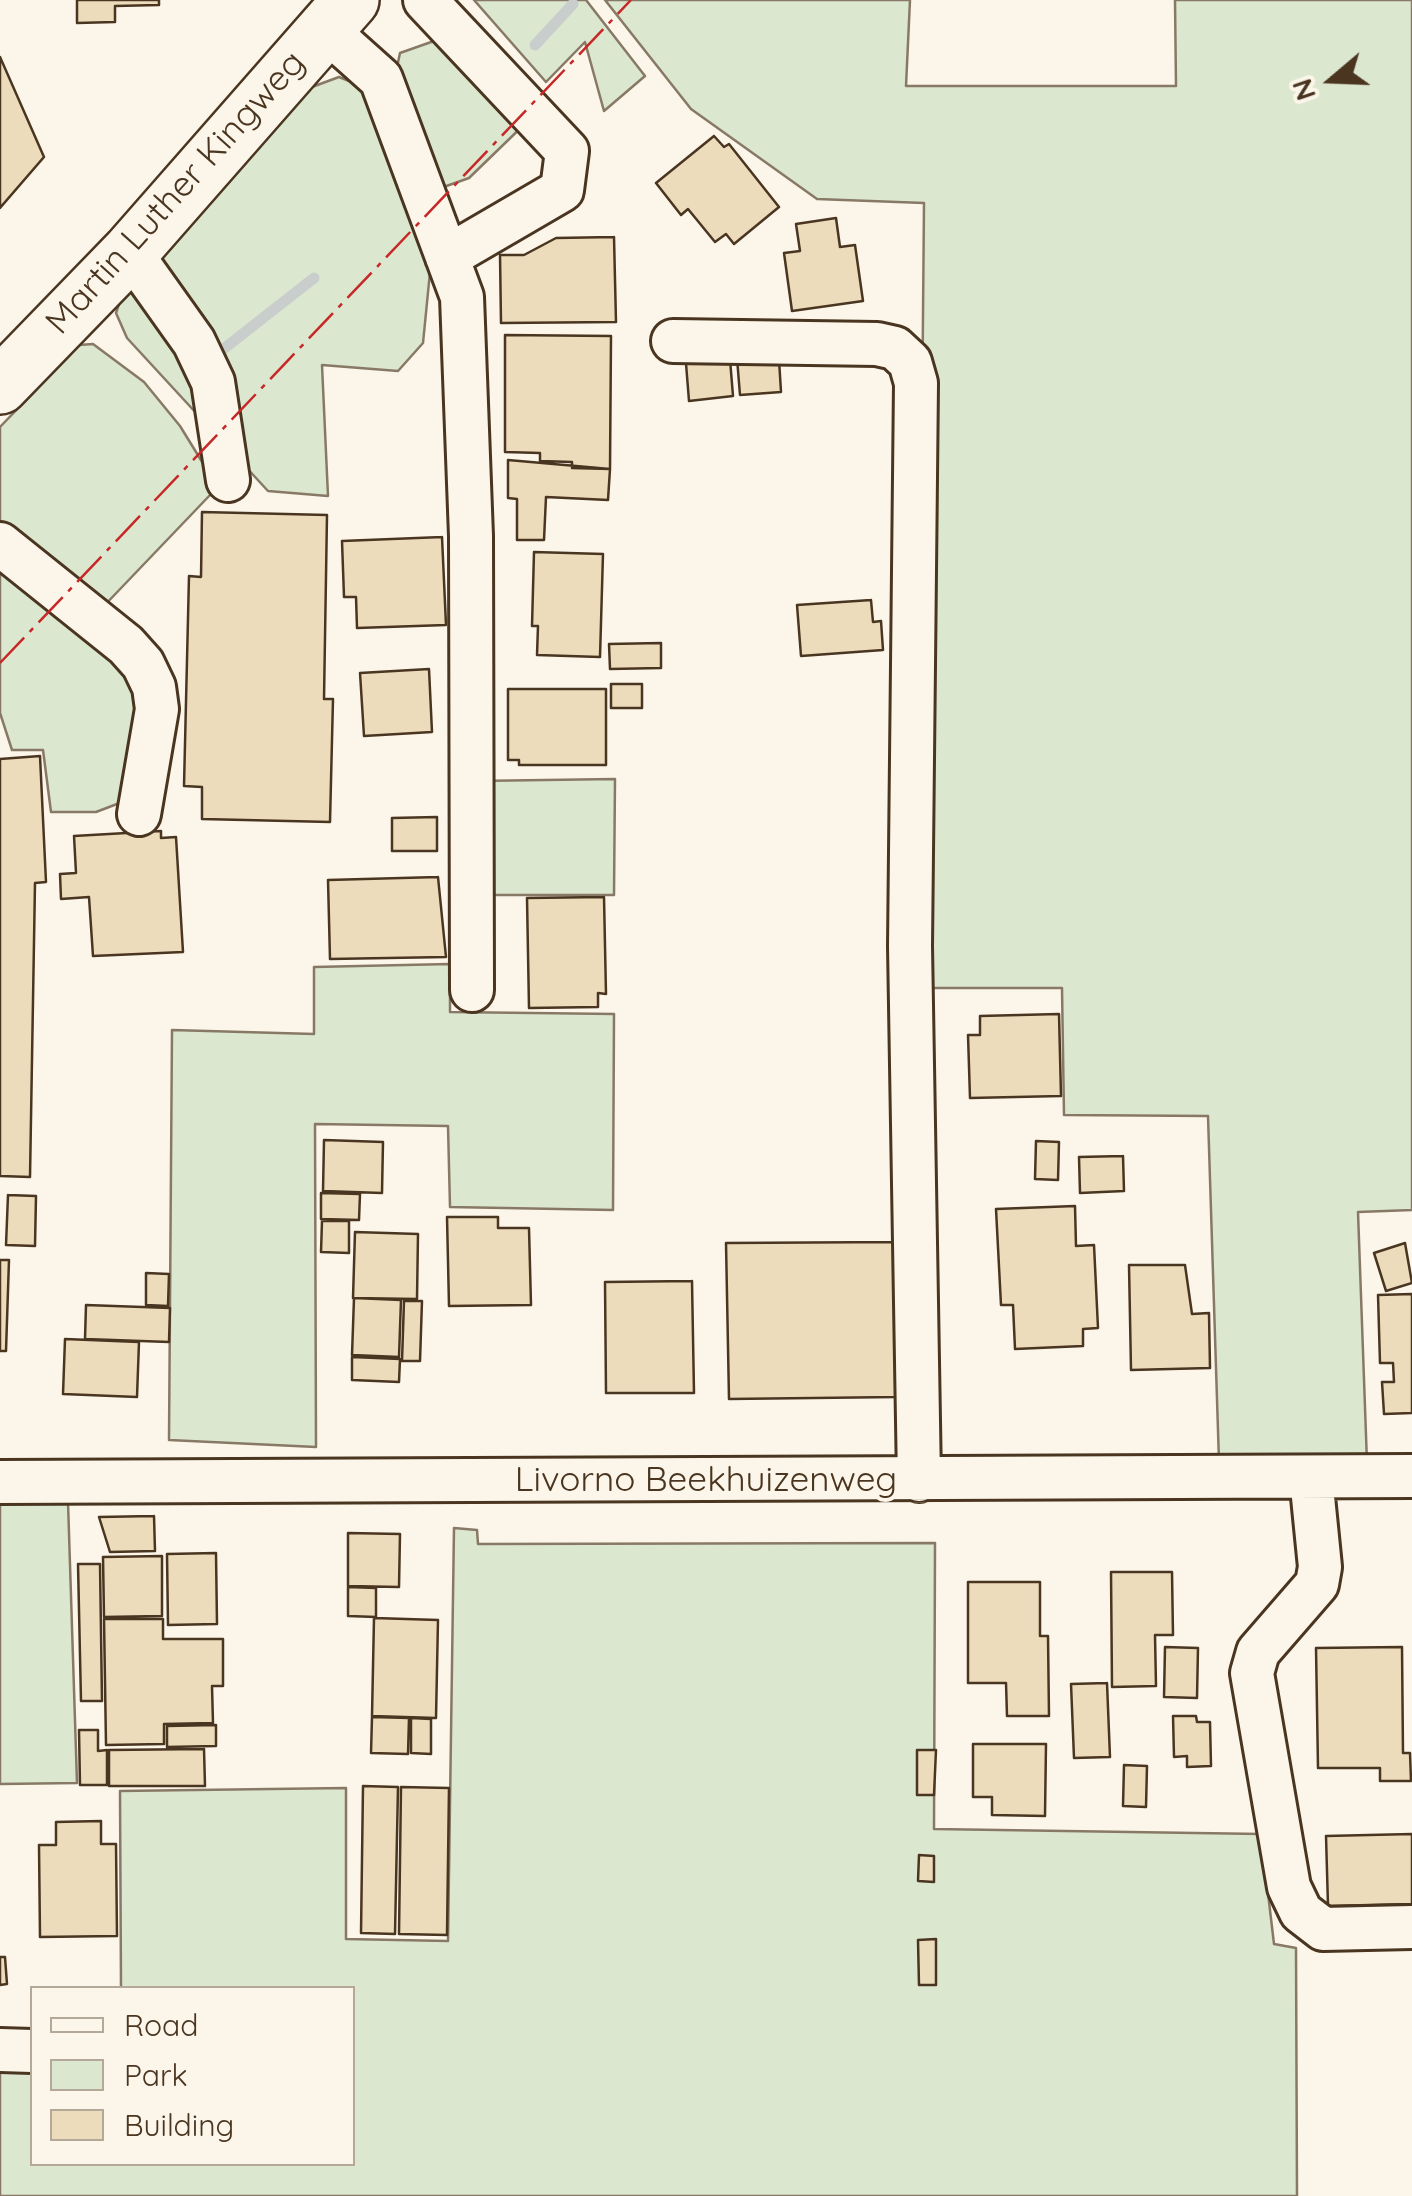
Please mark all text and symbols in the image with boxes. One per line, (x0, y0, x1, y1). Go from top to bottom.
north arrow (1282, 30, 1382, 130)
street label: Martin Luther Kingweg (38, 43, 314, 343)
text: N (1283, 74, 1323, 105)
street label: Livorno Beekhuizenweg (515, 1459, 897, 1501)
legend (30, 1986, 355, 2166)
text: Road (124, 2006, 198, 2044)
text: Park (124, 2056, 188, 2094)
text: Building (124, 2106, 234, 2144)

